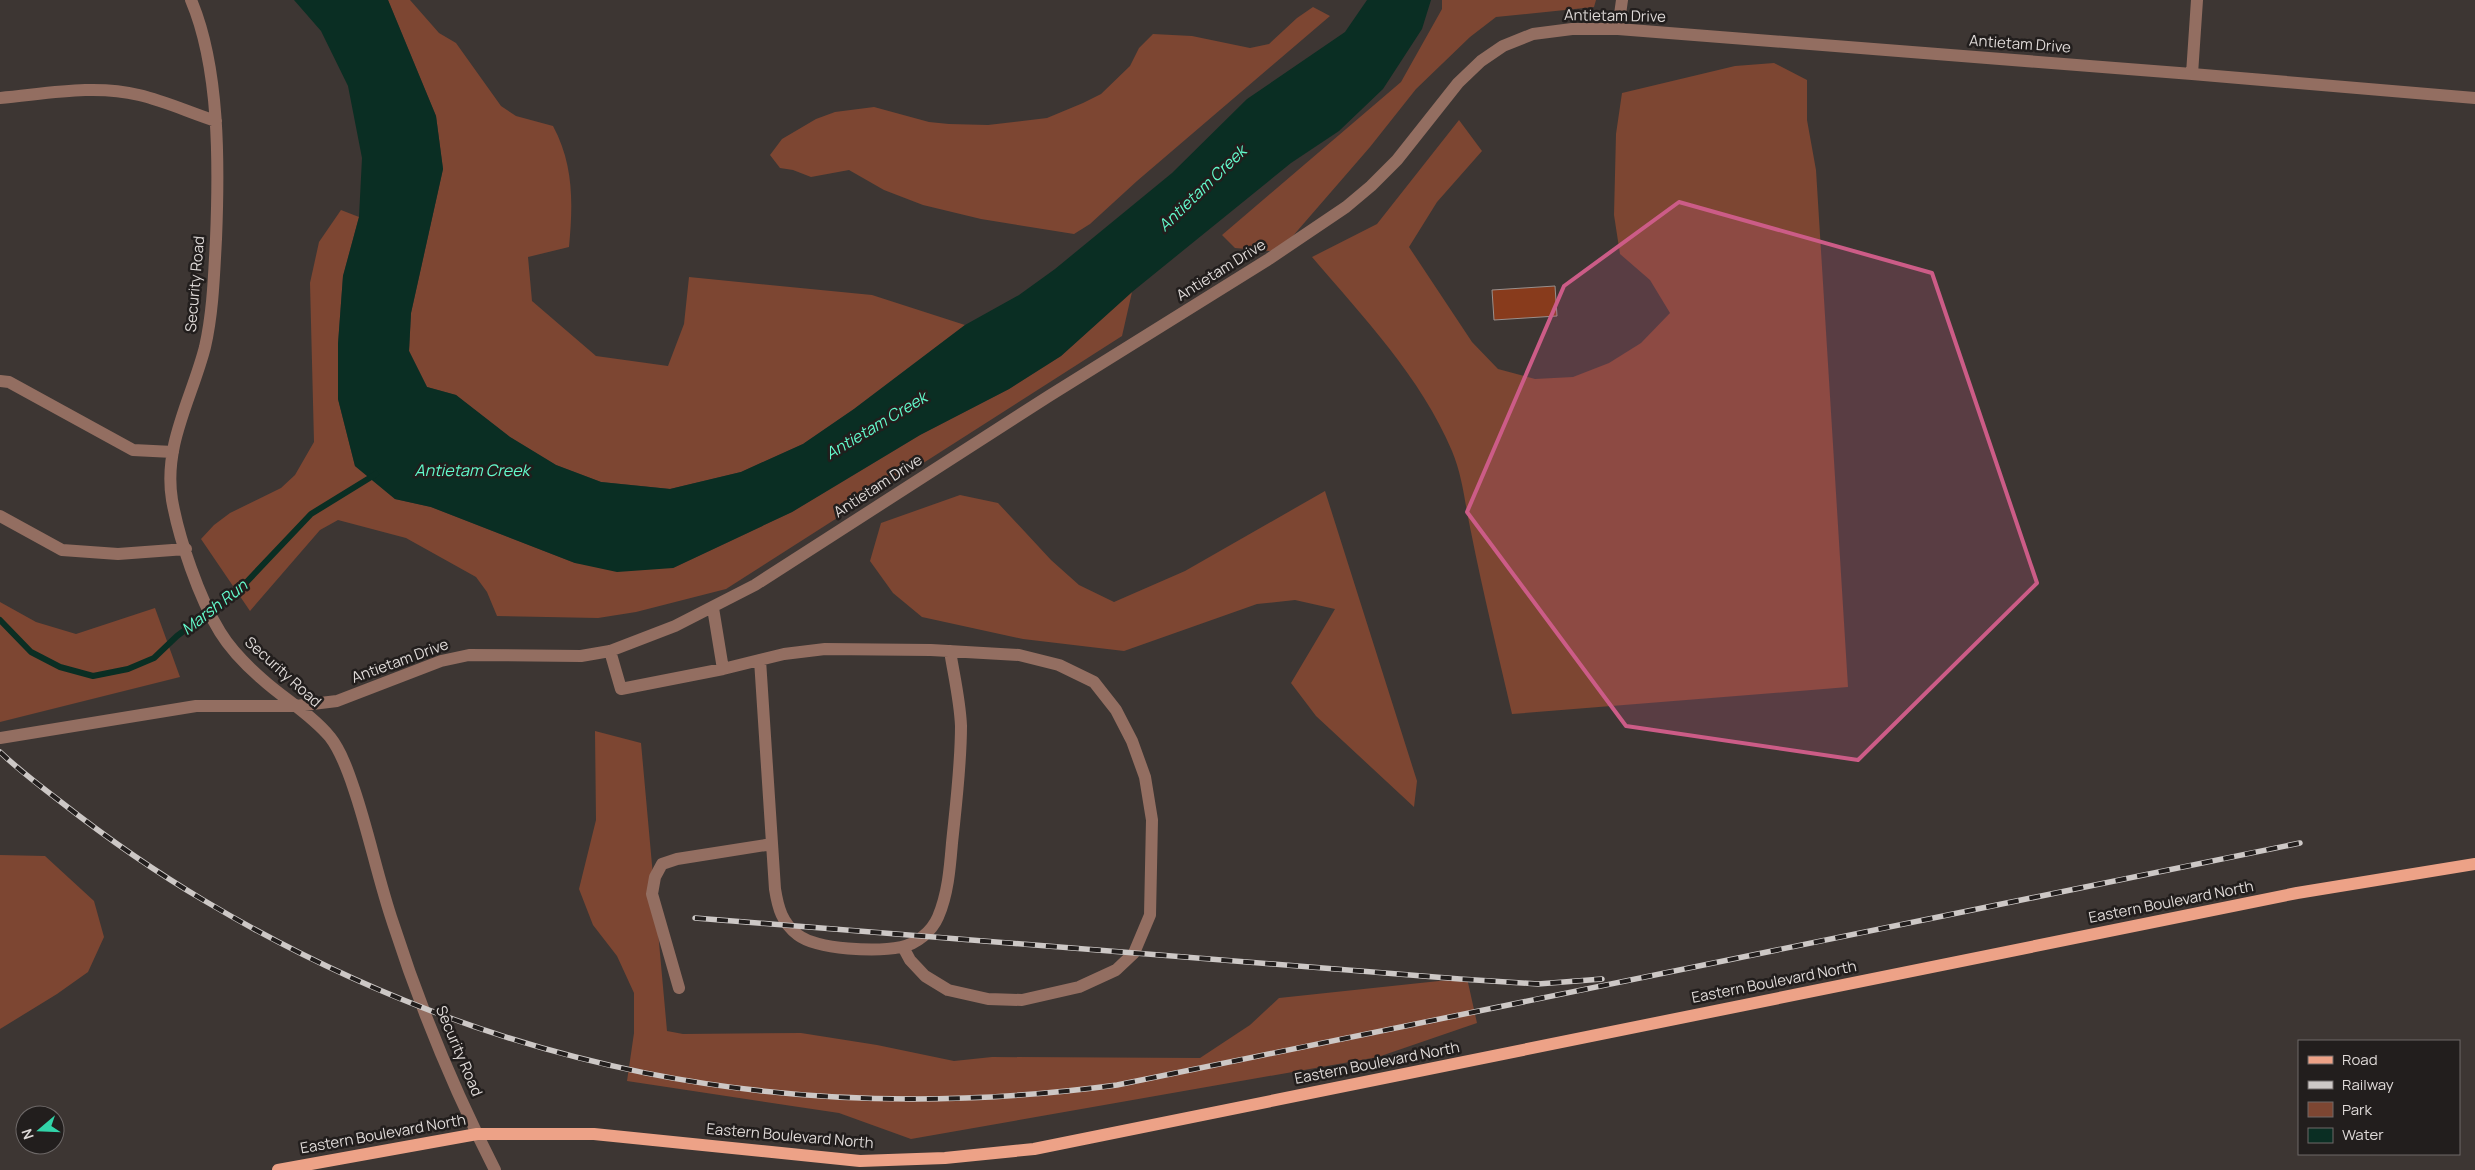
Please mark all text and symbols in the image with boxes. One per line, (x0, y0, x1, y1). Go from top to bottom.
street label: Antietam Drive (1564, 4, 1666, 27)
street label: Antietam Drive (1969, 29, 2072, 58)
water label: Antietam Creek (1153, 139, 1252, 236)
street label: Antietam Drive (1172, 234, 1270, 305)
street label: Security Road (180, 235, 209, 333)
water label: Antietam Creek (821, 385, 933, 464)
street label: Antietam Drive (829, 449, 926, 522)
water label: Antietam Creek (415, 459, 532, 481)
water label: Marsh Run (177, 574, 252, 640)
street label: Security Road (240, 632, 326, 712)
street label: Antietam Drive (348, 633, 451, 688)
street label: Eastern Boulevard North (2087, 875, 2255, 928)
street label: Eastern Boulevard North (1690, 955, 1858, 1008)
street label: Security Road (431, 1002, 488, 1099)
street label: Eastern Boulevard North (1293, 1036, 1461, 1089)
legend (2298, 1040, 2460, 1155)
text: Road (2342, 1049, 2378, 1070)
text: Railway (2342, 1074, 2394, 1095)
text: Park (2342, 1099, 2372, 1120)
north arrow (15, 1105, 65, 1155)
street label: Eastern Boulevard North (299, 1109, 467, 1158)
street label: Eastern Boulevard North (706, 1118, 875, 1153)
text: Water (2342, 1124, 2384, 1145)
text: N (17, 1127, 38, 1142)

